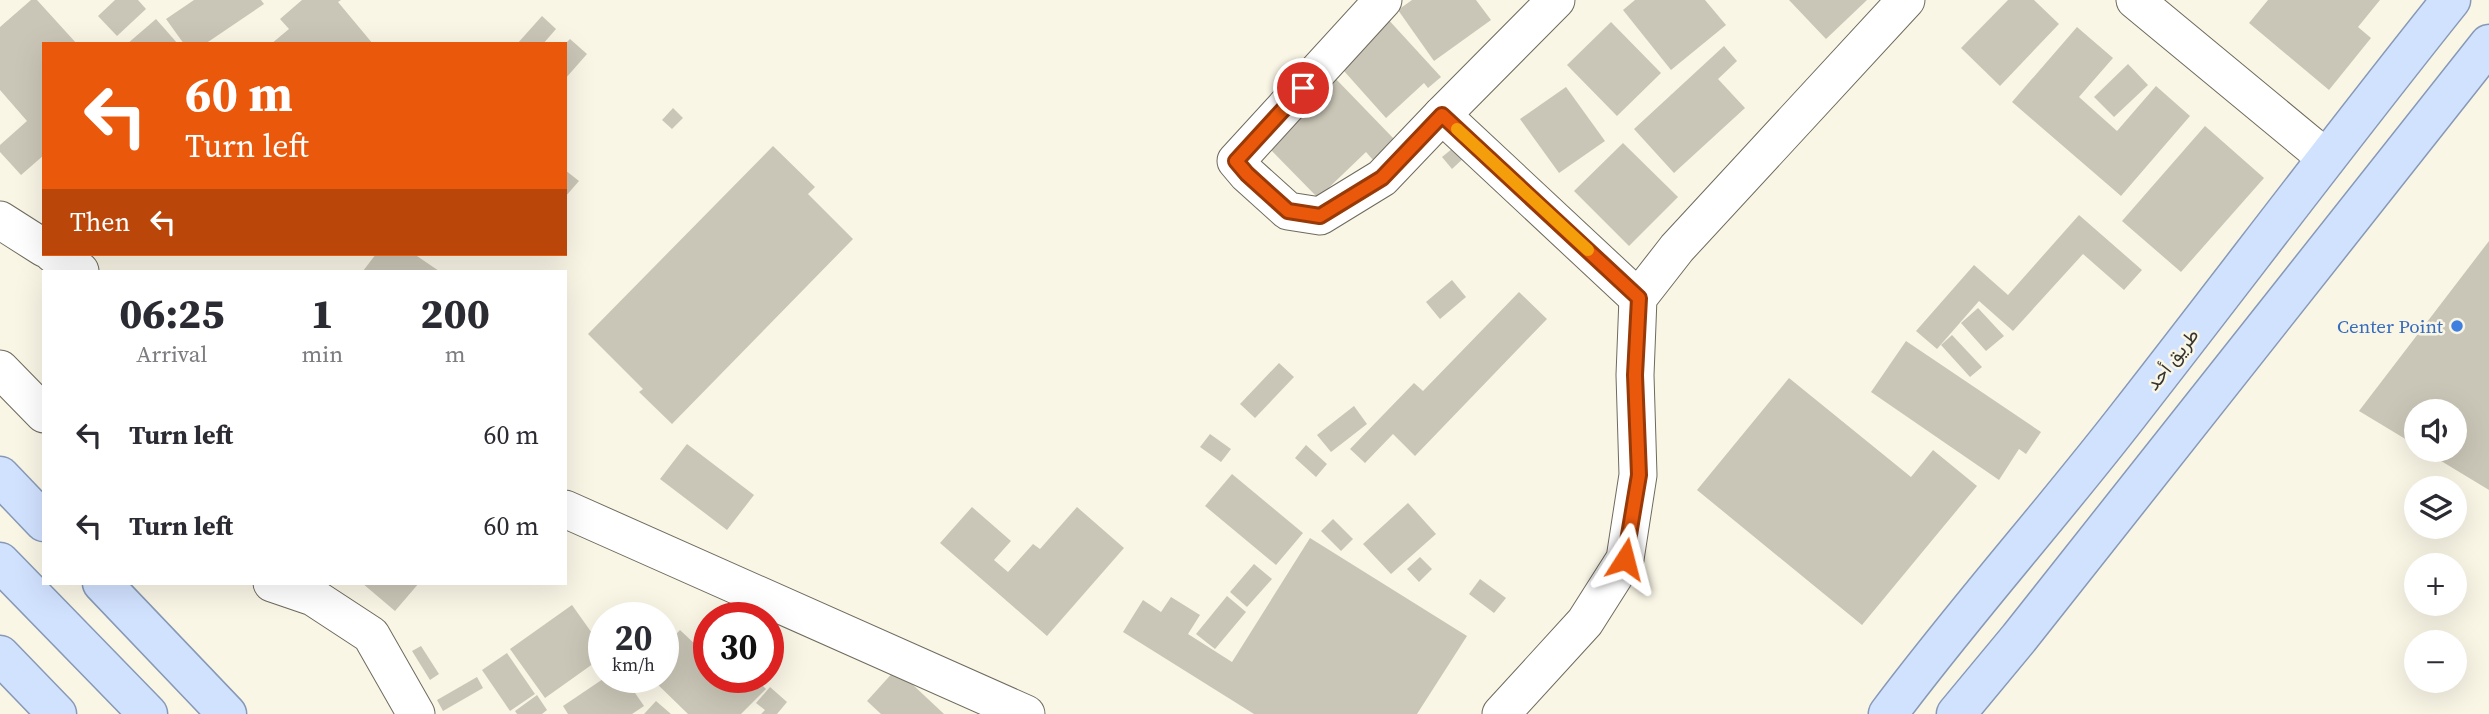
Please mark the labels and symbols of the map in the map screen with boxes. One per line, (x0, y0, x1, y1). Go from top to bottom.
pin (1273, 58, 1333, 118)
place label: Center Point (2337, 313, 2444, 339)
marker: Center Point (2449, 318, 2465, 334)
street label: طريق أحد (2140, 323, 2204, 395)
position arrow (1588, 522, 1662, 596)
speed limit sign: 30 (693, 602, 784, 693)

